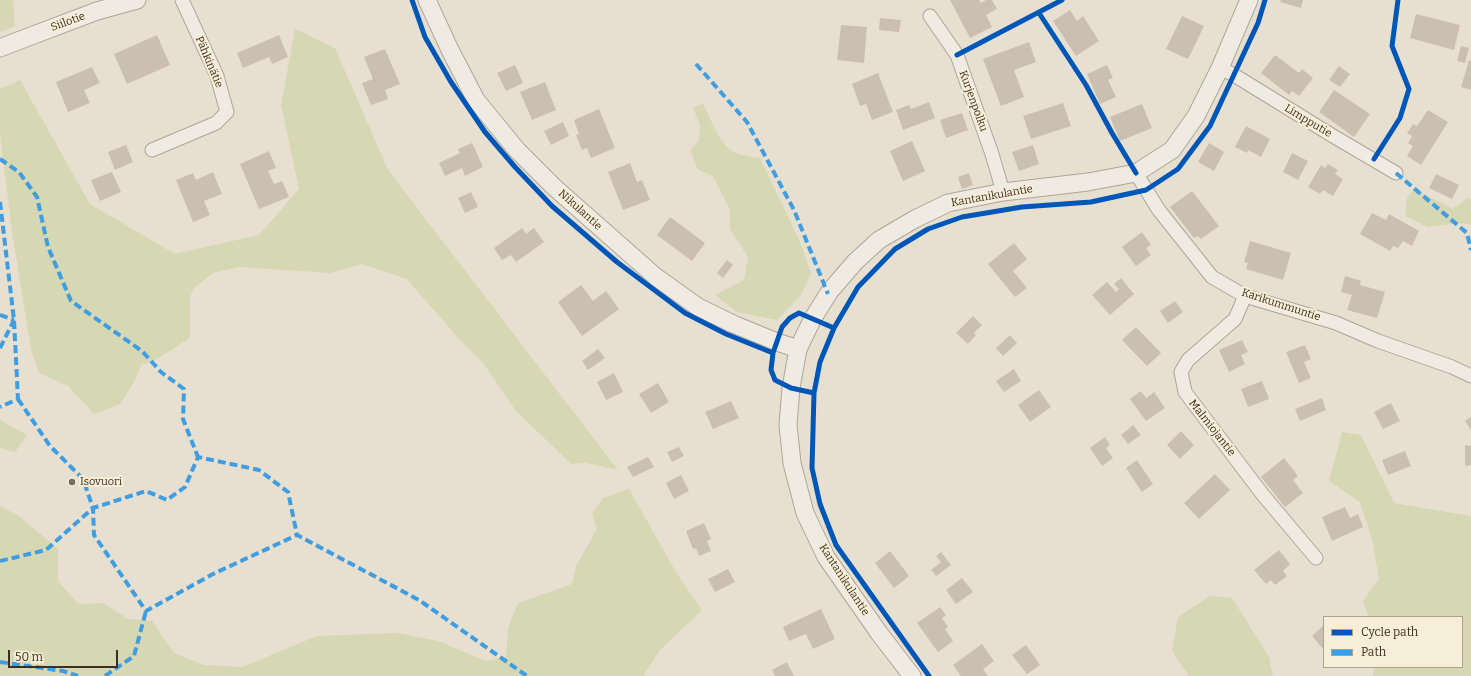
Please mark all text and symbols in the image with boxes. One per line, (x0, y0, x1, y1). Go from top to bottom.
street label: Siilotie (49, 10, 87, 34)
street label: Pähkinätie (192, 34, 226, 90)
street label: Kurjenpolku (956, 69, 990, 133)
street label: Limpputie (1282, 102, 1334, 140)
street label: Kantanikulantie (950, 182, 1034, 210)
street label: Nikulantie (555, 187, 605, 233)
street label: Karikummuntie (1240, 286, 1322, 324)
street label: Malmiojantie (1186, 397, 1238, 459)
place label: Isovuori (80, 475, 122, 489)
marker: Isovuori (67, 477, 77, 487)
street label: Kantanikulantie (816, 542, 872, 618)
legend (1323, 616, 1463, 668)
text: Cycle path (1361, 625, 1418, 639)
scale bar (10, 642, 120, 668)
text: Path (1361, 645, 1386, 659)
text: 50 m (15, 650, 43, 664)

